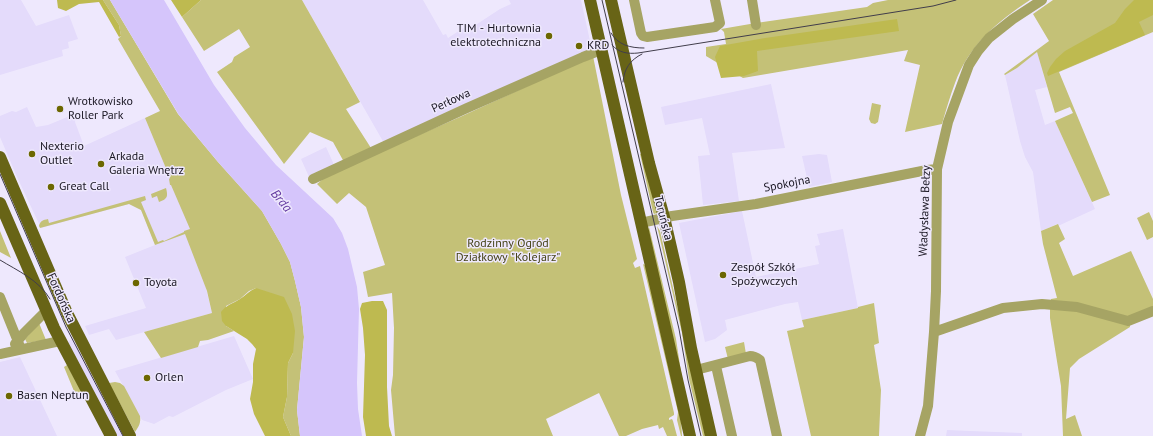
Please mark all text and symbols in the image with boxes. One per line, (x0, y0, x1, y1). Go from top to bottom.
place label: TIM - Hurtownia elektrotechniczna (450, 22, 541, 50)
marker: TIM - Hurtownia elektrotechniczna (544, 31, 554, 41)
place label: KRD (587, 39, 609, 53)
marker: KRD (574, 41, 584, 51)
street label: Perłowa (429, 86, 473, 116)
place label: Wrotkowisko Roller Park (68, 95, 133, 123)
marker: Wrotkowisko Roller Park (55, 104, 65, 114)
place label: Nexterio Outlet (40, 140, 84, 168)
marker: Nexterio Outlet (27, 149, 37, 159)
place label: Arkada Galeria Wnętrz (109, 150, 184, 178)
marker: Arkada Galeria Wnętrz (96, 159, 106, 169)
street label: Władysława Bełzy (916, 165, 934, 257)
street label: Spokojna (763, 172, 811, 196)
place label: Great Call (59, 180, 109, 194)
marker: Great Call (46, 182, 56, 192)
water label: Brda (267, 187, 295, 215)
street label: Toruńska (651, 194, 675, 242)
park label: Rodzinny Ogród Działkowy "Kolejarz" (456, 237, 560, 265)
place label: Zespół Szkół Spożywczych (731, 261, 798, 289)
marker: Zespół Szkół Spożywczych (718, 270, 728, 280)
street label: Fordońska (44, 271, 78, 325)
place label: Toyota (144, 276, 177, 290)
marker: Toyota (131, 278, 141, 288)
place label: Orlen (155, 371, 183, 385)
marker: Orlen (142, 373, 152, 383)
place label: Basen Neptun (17, 389, 89, 403)
marker: Basen Neptun (4, 391, 14, 401)

